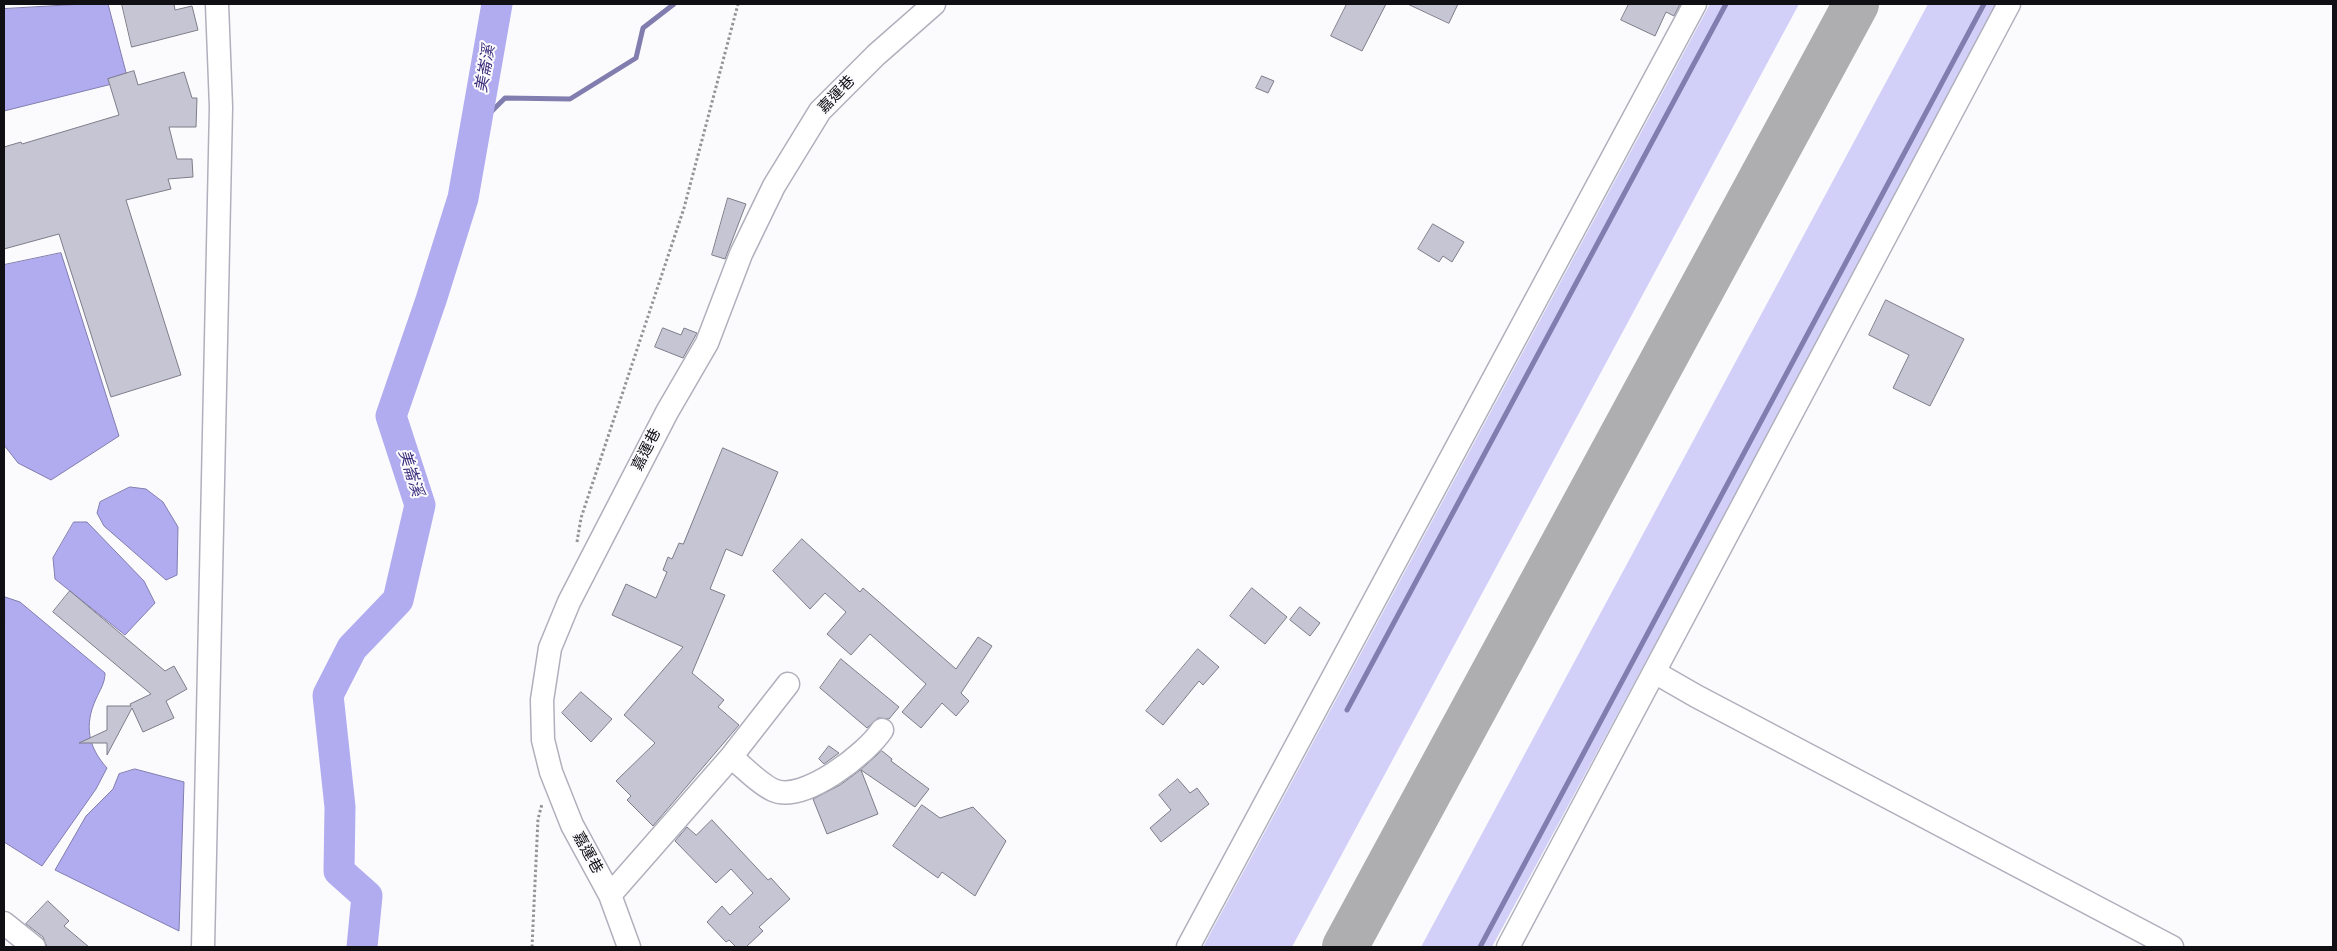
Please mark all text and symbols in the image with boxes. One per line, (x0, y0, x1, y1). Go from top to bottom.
water label: 美崙溪 (472, 44, 500, 94)
street label: 嘉運巷 (815, 73, 859, 117)
street label: 嘉運巷 (629, 426, 665, 474)
water label: 美崙溪 (393, 447, 427, 499)
street label: 嘉運巷 (568, 829, 606, 877)

